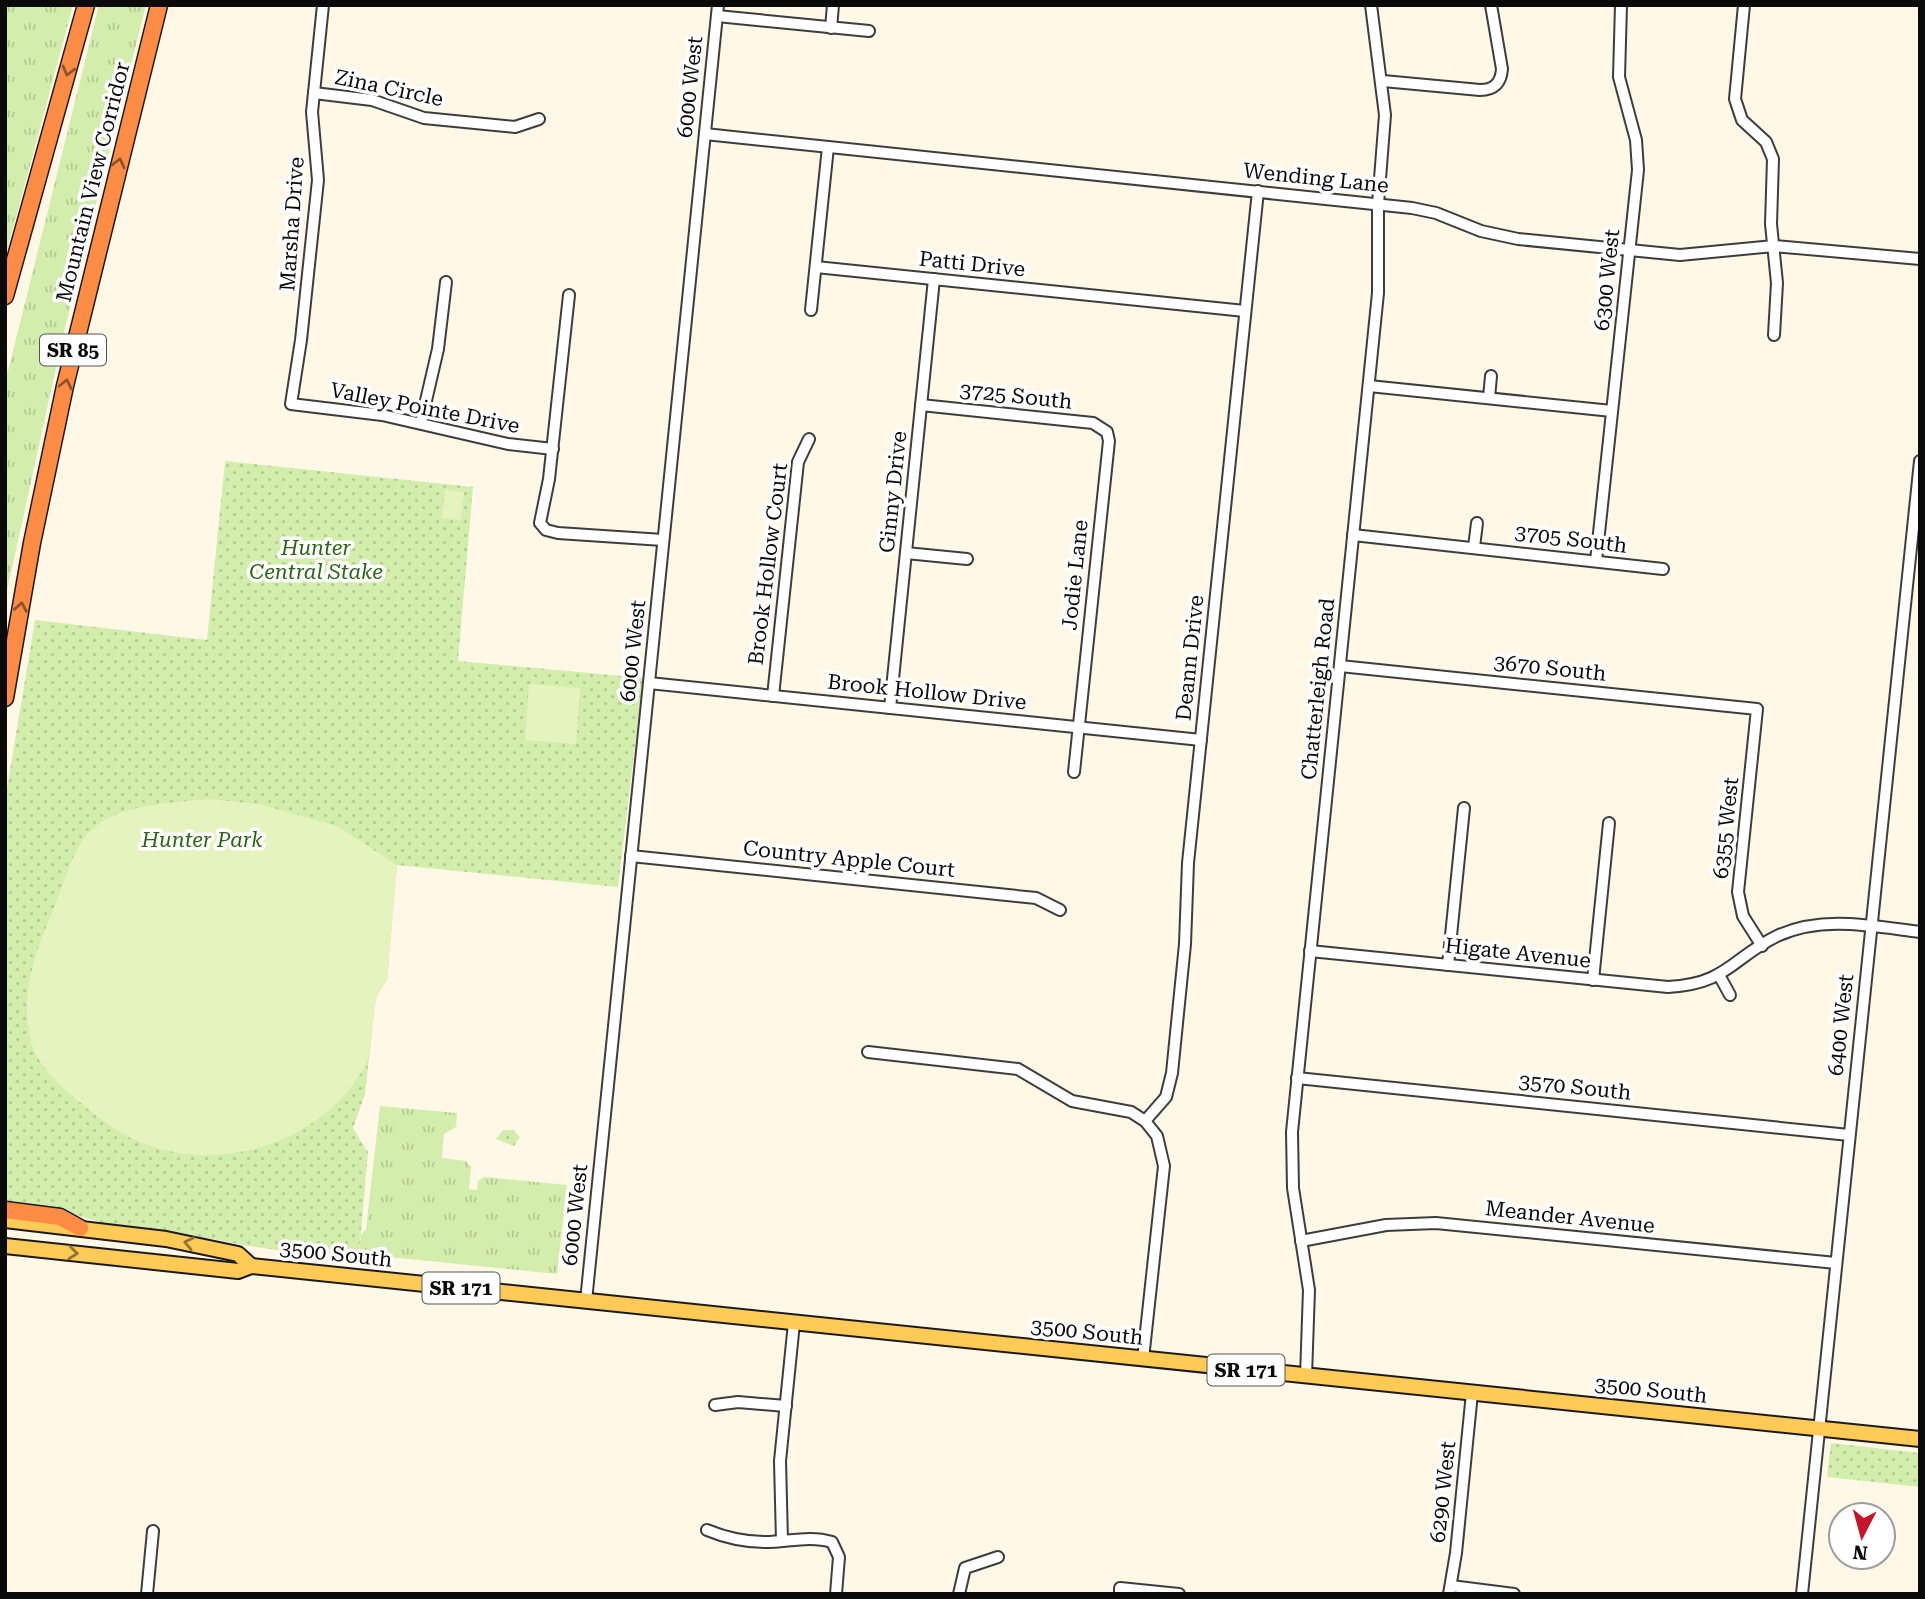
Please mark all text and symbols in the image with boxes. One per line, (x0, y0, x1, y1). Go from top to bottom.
street label: 6000 West (673, 35, 707, 139)
street label: Mountain View Corridor (52, 59, 135, 304)
one-way arrow (61, 65, 76, 77)
street label: Zina Circle (333, 65, 445, 111)
street label: Marsha Drive (275, 156, 309, 292)
one-way arrow (111, 157, 125, 169)
street label: Wending Lane (1242, 158, 1390, 198)
street label: 6300 West (1590, 228, 1624, 332)
street label: Patti Drive (918, 246, 1026, 282)
road number: SR 85 (40, 334, 106, 366)
one-way arrow (57, 378, 72, 390)
street label: Valley Pointe Drive (328, 378, 522, 438)
street label: 3725 South (958, 378, 1074, 414)
street label: Ginny Drive (875, 430, 911, 554)
street label: Brook Hollow Court (744, 462, 792, 666)
street label: Jodie Lane (1057, 518, 1093, 632)
street label: 3705 South (1513, 520, 1629, 558)
park label: Hunter Central Stake (249, 536, 383, 584)
street label: Deann Drive (1171, 594, 1209, 722)
street label: Chatterleigh Road (1297, 596, 1340, 781)
street label: 6000 West (616, 599, 650, 703)
one-way arrow (13, 601, 28, 613)
street label: 3670 South (1492, 650, 1608, 686)
street label: Brook Hollow Drive (826, 670, 1028, 714)
street label: 6355 West (1709, 776, 1743, 880)
park label: Hunter Park (140, 828, 263, 852)
street label: Country Apple Court (742, 836, 956, 882)
street label: Higate Avenue (1444, 933, 1592, 973)
street label: 6400 West (1824, 973, 1858, 1077)
street label: 3570 South (1517, 1069, 1633, 1105)
street label: 6000 West (558, 1163, 592, 1267)
street label: Meander Avenue (1484, 1196, 1656, 1238)
street label: 3500 South (278, 1236, 394, 1272)
one-way arrow (183, 1237, 195, 1252)
one-way arrow (68, 1245, 79, 1260)
road number: SR 171 (422, 1272, 500, 1304)
street label: 3500 South (1029, 1314, 1145, 1350)
road number: SR 171 (1208, 1354, 1284, 1386)
street label: 3500 South (1593, 1372, 1709, 1408)
street label: 6290 West (1426, 1440, 1460, 1544)
north arrow (1827, 1501, 1897, 1571)
text: N (1851, 1540, 1869, 1565)

